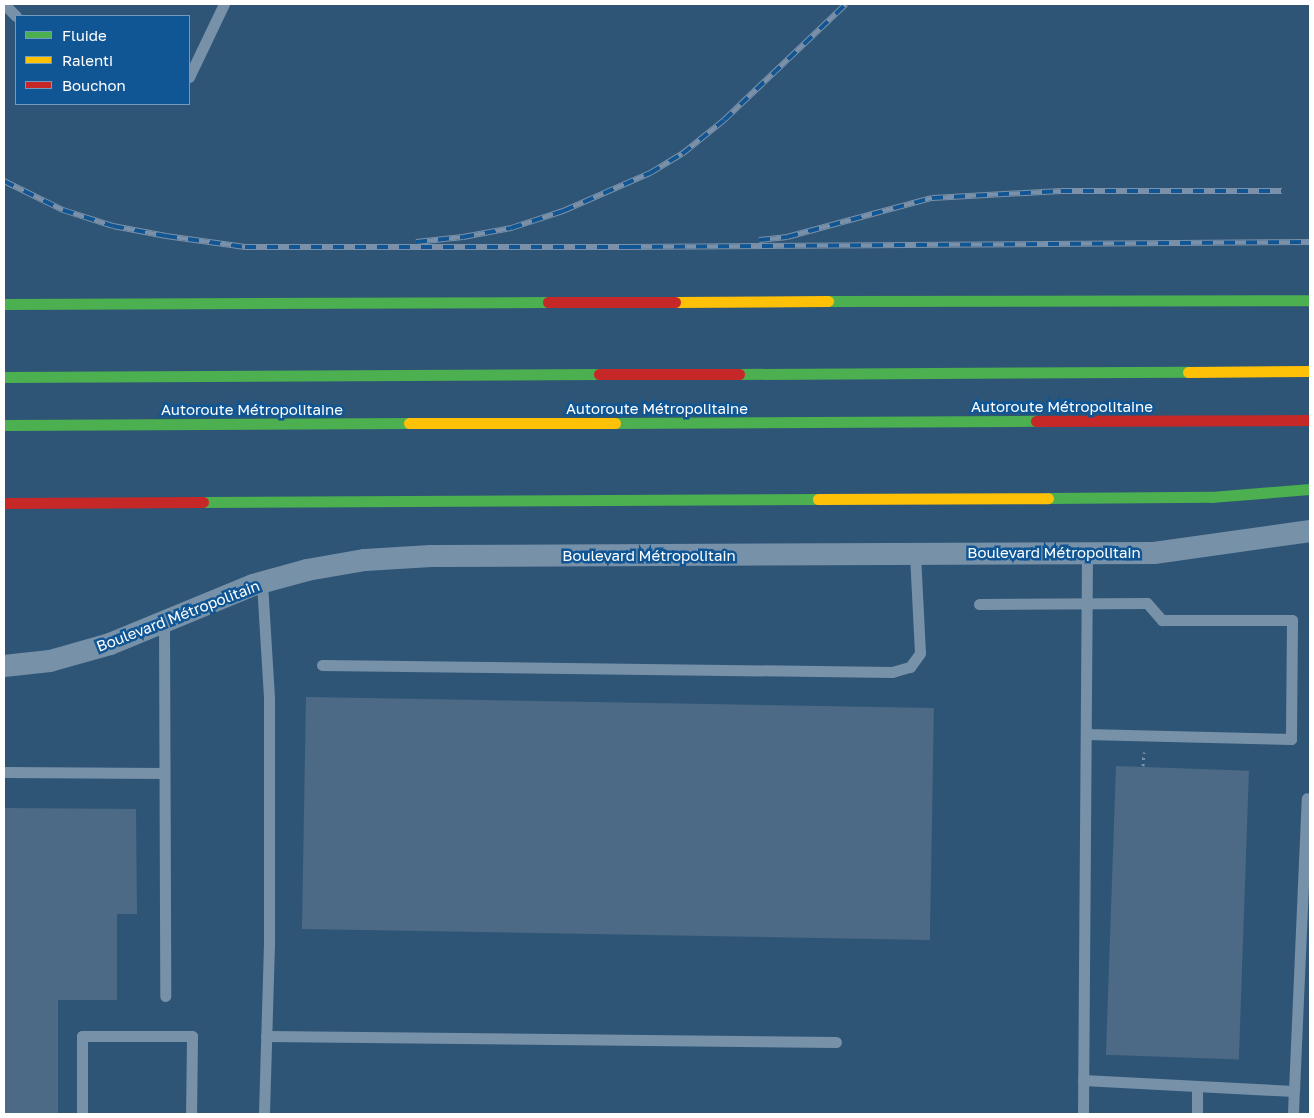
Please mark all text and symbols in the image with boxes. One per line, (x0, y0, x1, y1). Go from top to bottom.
legend (15, 15, 190, 105)
text: Fluide (62, 26, 107, 44)
text: Ralenti (62, 51, 113, 69)
text: Bouchon (62, 76, 126, 94)
street label: Autoroute Métropolitaine (971, 398, 1153, 416)
street label: Autoroute Métropolitaine (566, 400, 748, 418)
street label: Autoroute Métropolitaine (161, 401, 343, 419)
street label: Boulevard Métropolitain (967, 544, 1141, 562)
street label: Boulevard Métropolitain (562, 547, 736, 565)
street label: Boulevard Métropolitain (94, 577, 262, 655)

